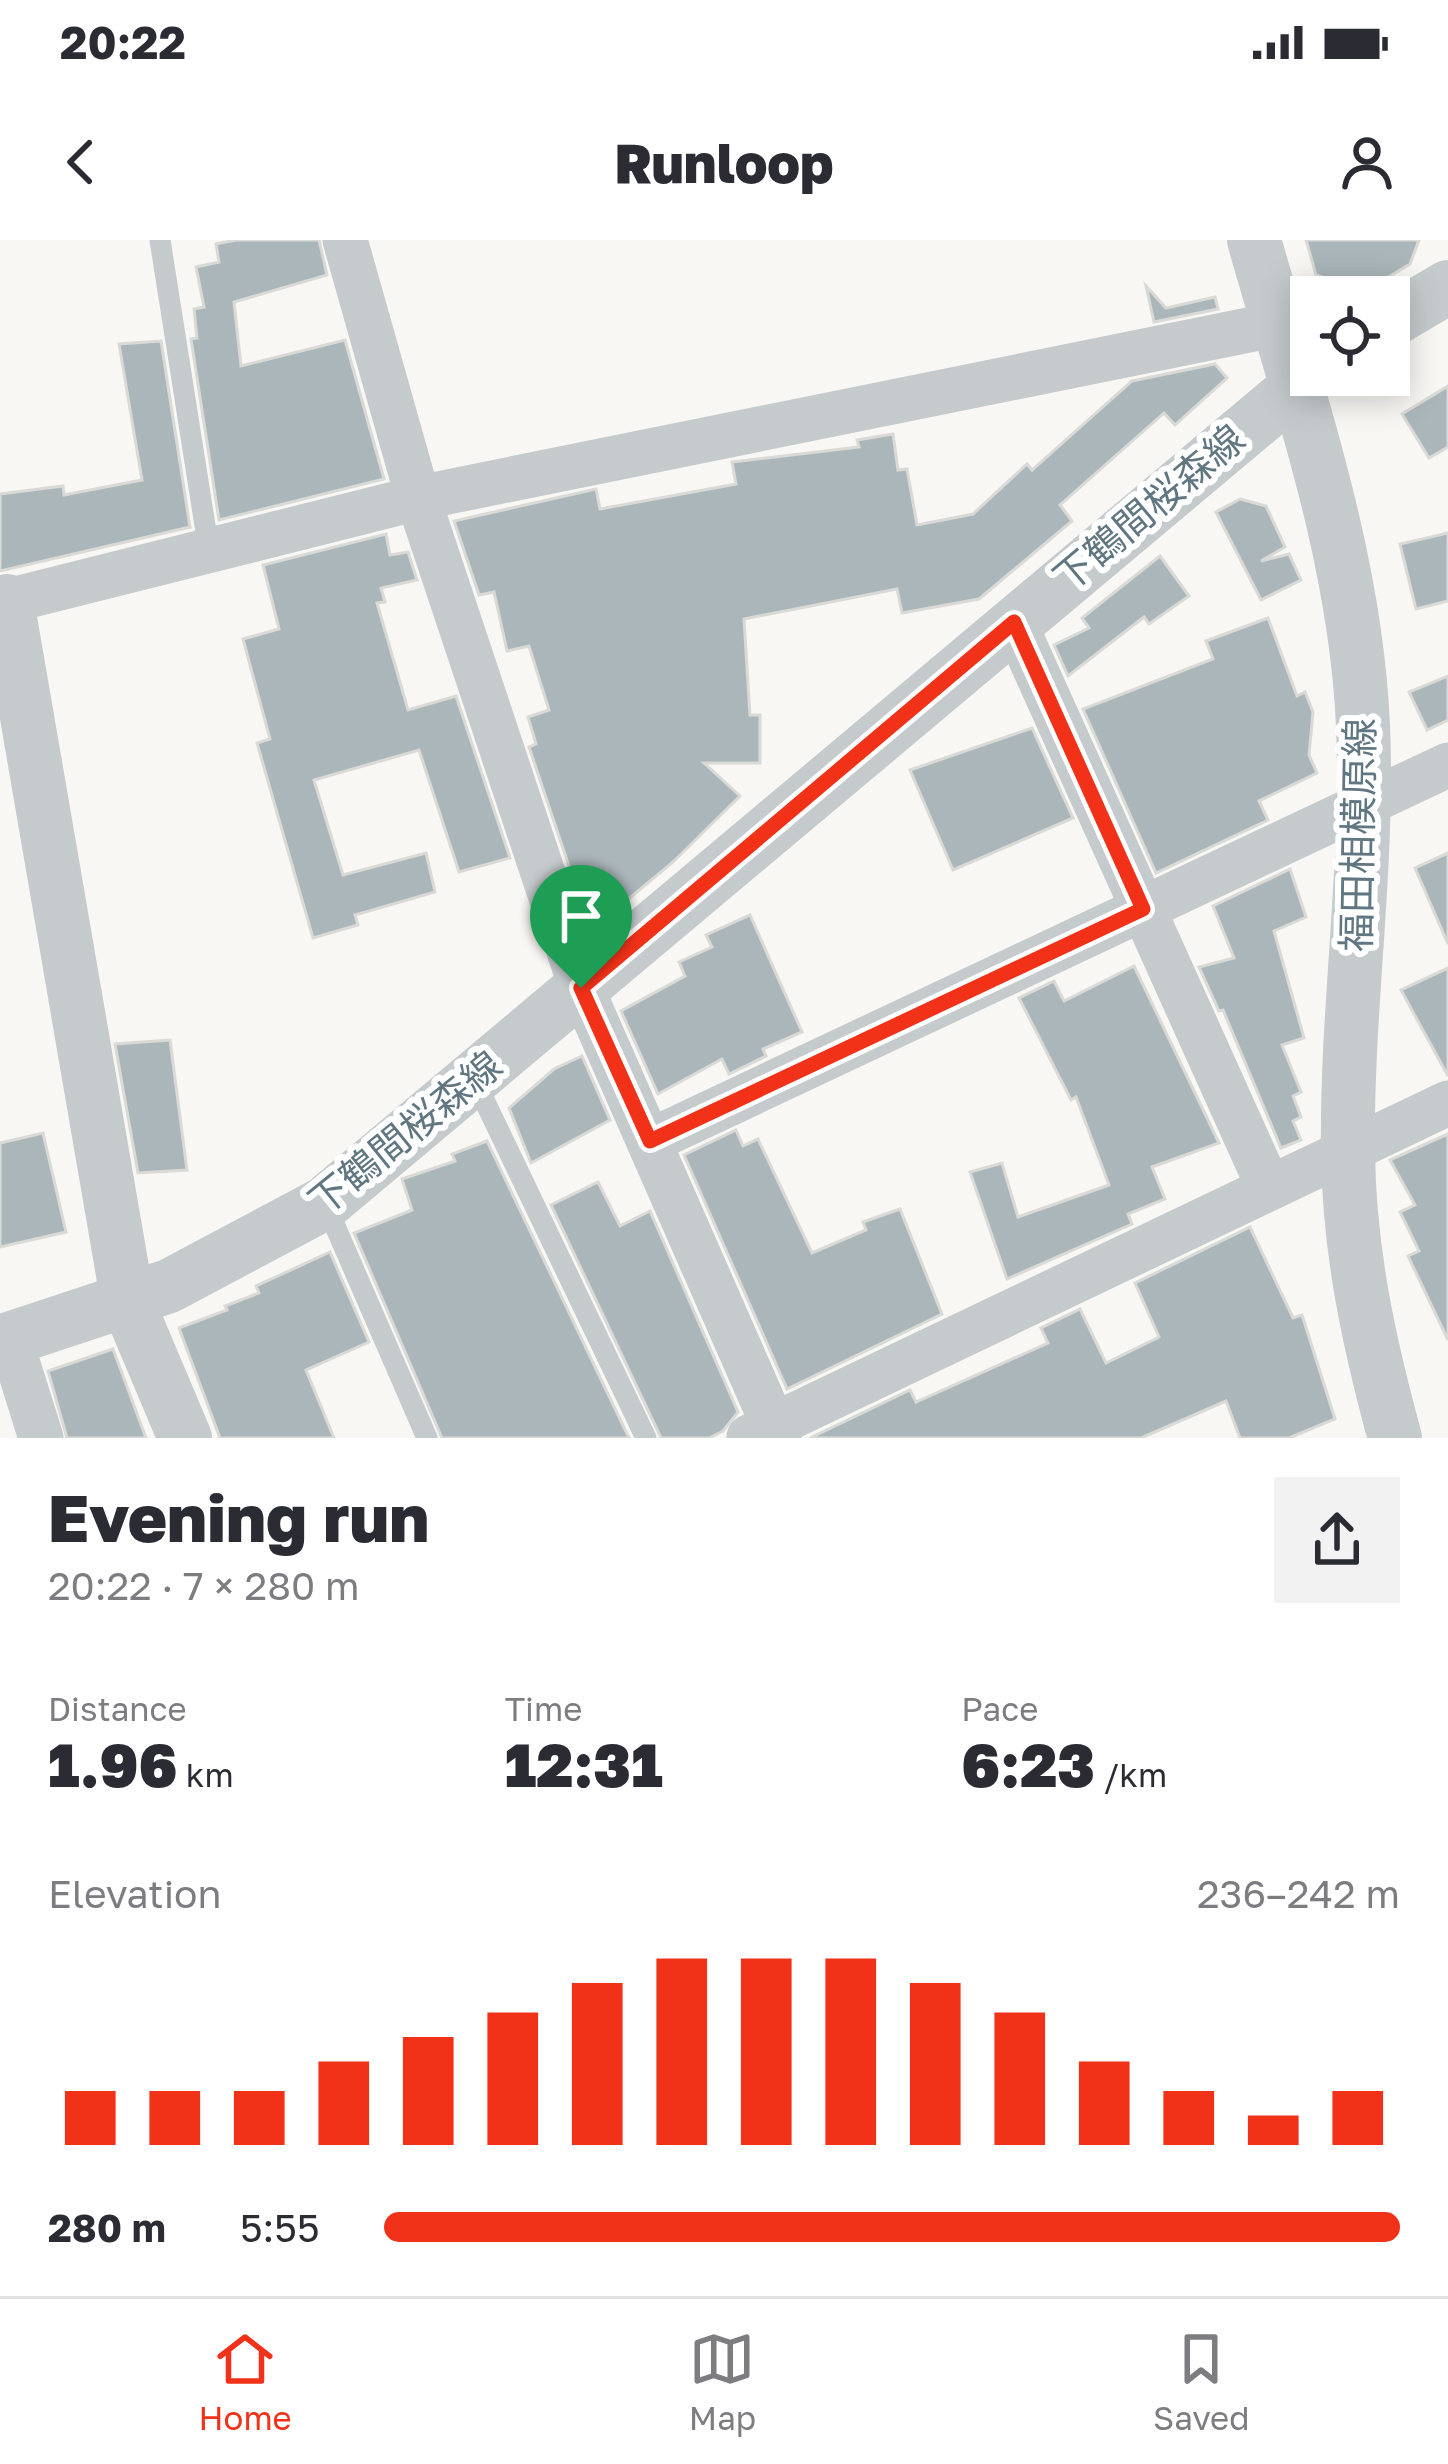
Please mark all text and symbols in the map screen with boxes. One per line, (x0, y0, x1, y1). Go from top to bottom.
text: 20:22 (60, 15, 186, 69)
icon: back (48, 129, 114, 195)
icon: person (1334, 129, 1400, 195)
text: Runloop (614, 130, 834, 195)
map controls (1290, 276, 1410, 396)
button: locate (1290, 276, 1410, 396)
street label: 下鶴間桜森線 (1044, 414, 1253, 601)
street label: 福田相模原線 (1332, 718, 1383, 952)
pin (530, 865, 632, 988)
icon: arrive (548, 883, 614, 949)
street label: 下鶴間桜森線 (299, 1041, 510, 1225)
text: Evening run (48, 1477, 429, 1557)
button: share (1274, 1477, 1400, 1603)
text: 20:22 · 7 × 280 m (48, 1562, 359, 1609)
text: Distance (48, 1689, 187, 1728)
text: Time (505, 1689, 582, 1728)
text: Pace (961, 1689, 1038, 1728)
text: 1.96 (48, 1728, 177, 1800)
text: 12:31 (505, 1728, 663, 1800)
text: 6:23 (961, 1728, 1095, 1800)
text: km (177, 1755, 234, 1794)
text: /km (1095, 1755, 1167, 1794)
text: Elevation (48, 1870, 221, 1917)
text: 236–242 m (1197, 1870, 1400, 1917)
text: 280 m (48, 2204, 166, 2251)
text: 5:55 (240, 2204, 320, 2251)
tab: Home (199, 2326, 292, 2437)
tab: Map (689, 2326, 756, 2437)
tab: Saved (1153, 2326, 1249, 2437)

